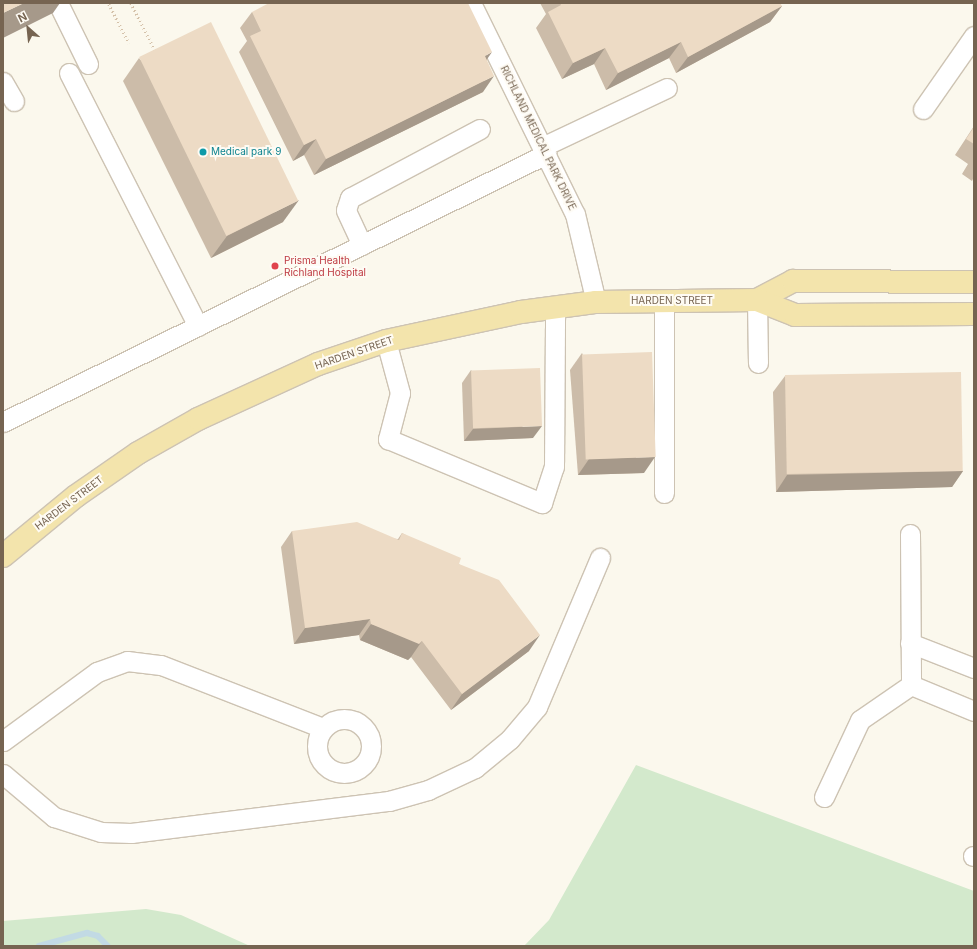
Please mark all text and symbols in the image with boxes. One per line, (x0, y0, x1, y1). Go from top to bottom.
north arrow (8, 8, 48, 48)
text: N (16, 9, 29, 25)
street label: RICHLAND MEDICAL PARK DRIVE (498, 64, 578, 212)
place label: Medical park 9 (211, 146, 281, 158)
marker: Medical park 9 (198, 147, 208, 157)
place label: Prisma Health Richland Hospital (284, 254, 366, 278)
marker: Prisma Health Richland Hospital (269, 260, 281, 272)
street label: HARDEN STREET (631, 295, 713, 307)
street label: HARDEN STREET (313, 334, 395, 372)
street label: HARDEN STREET (33, 473, 105, 533)

